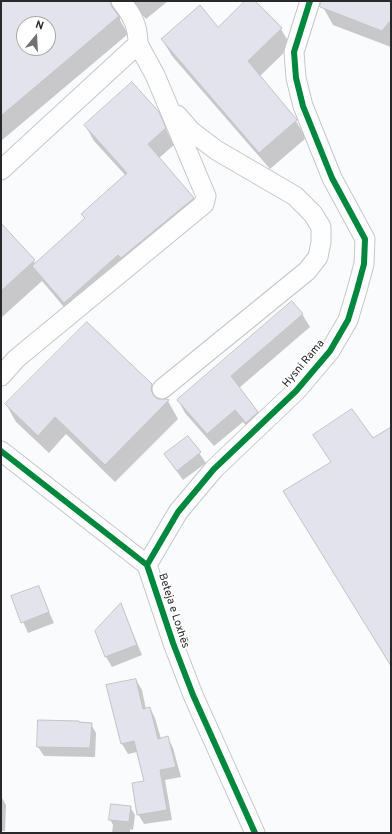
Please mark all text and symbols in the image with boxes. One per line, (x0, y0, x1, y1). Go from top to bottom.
north arrow (16, 16, 56, 56)
text: N (33, 18, 45, 33)
street label: Hysni Rama (280, 337, 328, 391)
street label: Beteja e Loxhës (155, 572, 191, 650)

